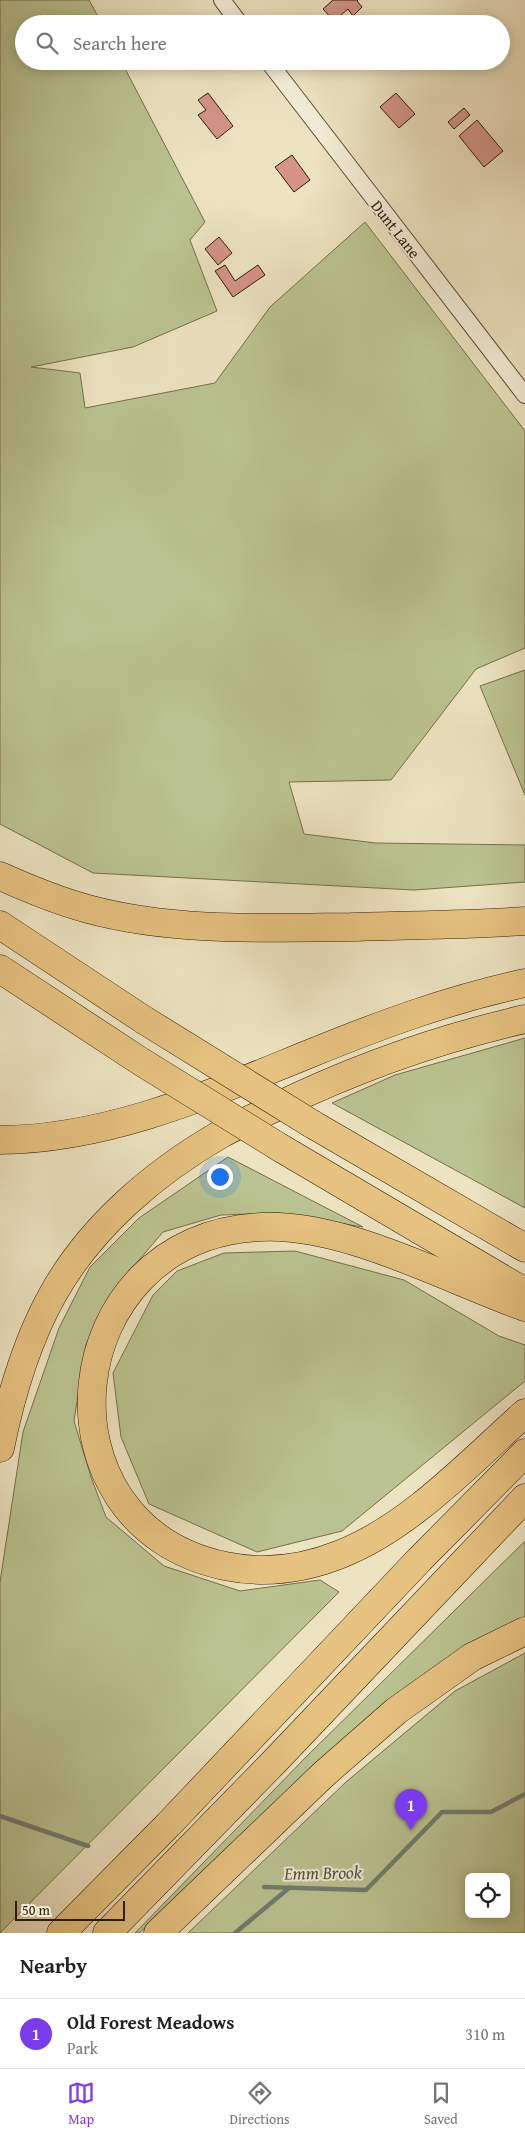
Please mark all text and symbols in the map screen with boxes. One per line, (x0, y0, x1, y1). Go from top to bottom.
search box (15, 15, 510, 70)
icon: search (33, 29, 61, 57)
text: Search here (73, 29, 167, 57)
street label: Dunt Lane (365, 195, 427, 263)
your location (207, 1164, 233, 1190)
pin: 1 (395, 1789, 427, 1830)
water label: Emm Brook (283, 1858, 363, 1887)
map controls (465, 1873, 510, 1918)
button: locate (465, 1873, 510, 1918)
scale bar (15, 1898, 125, 1921)
text: 50 m (22, 1900, 50, 1920)
text: Nearby (20, 1950, 87, 1981)
text: Old Forest Meadows (67, 2008, 234, 2036)
text: 1 (32, 2022, 40, 2046)
text: 310 m (465, 2022, 505, 2046)
text: Park (67, 2036, 98, 2060)
tab: Map (67, 2079, 95, 2129)
tab: Directions (229, 2079, 290, 2129)
tab: Saved (424, 2079, 458, 2129)

